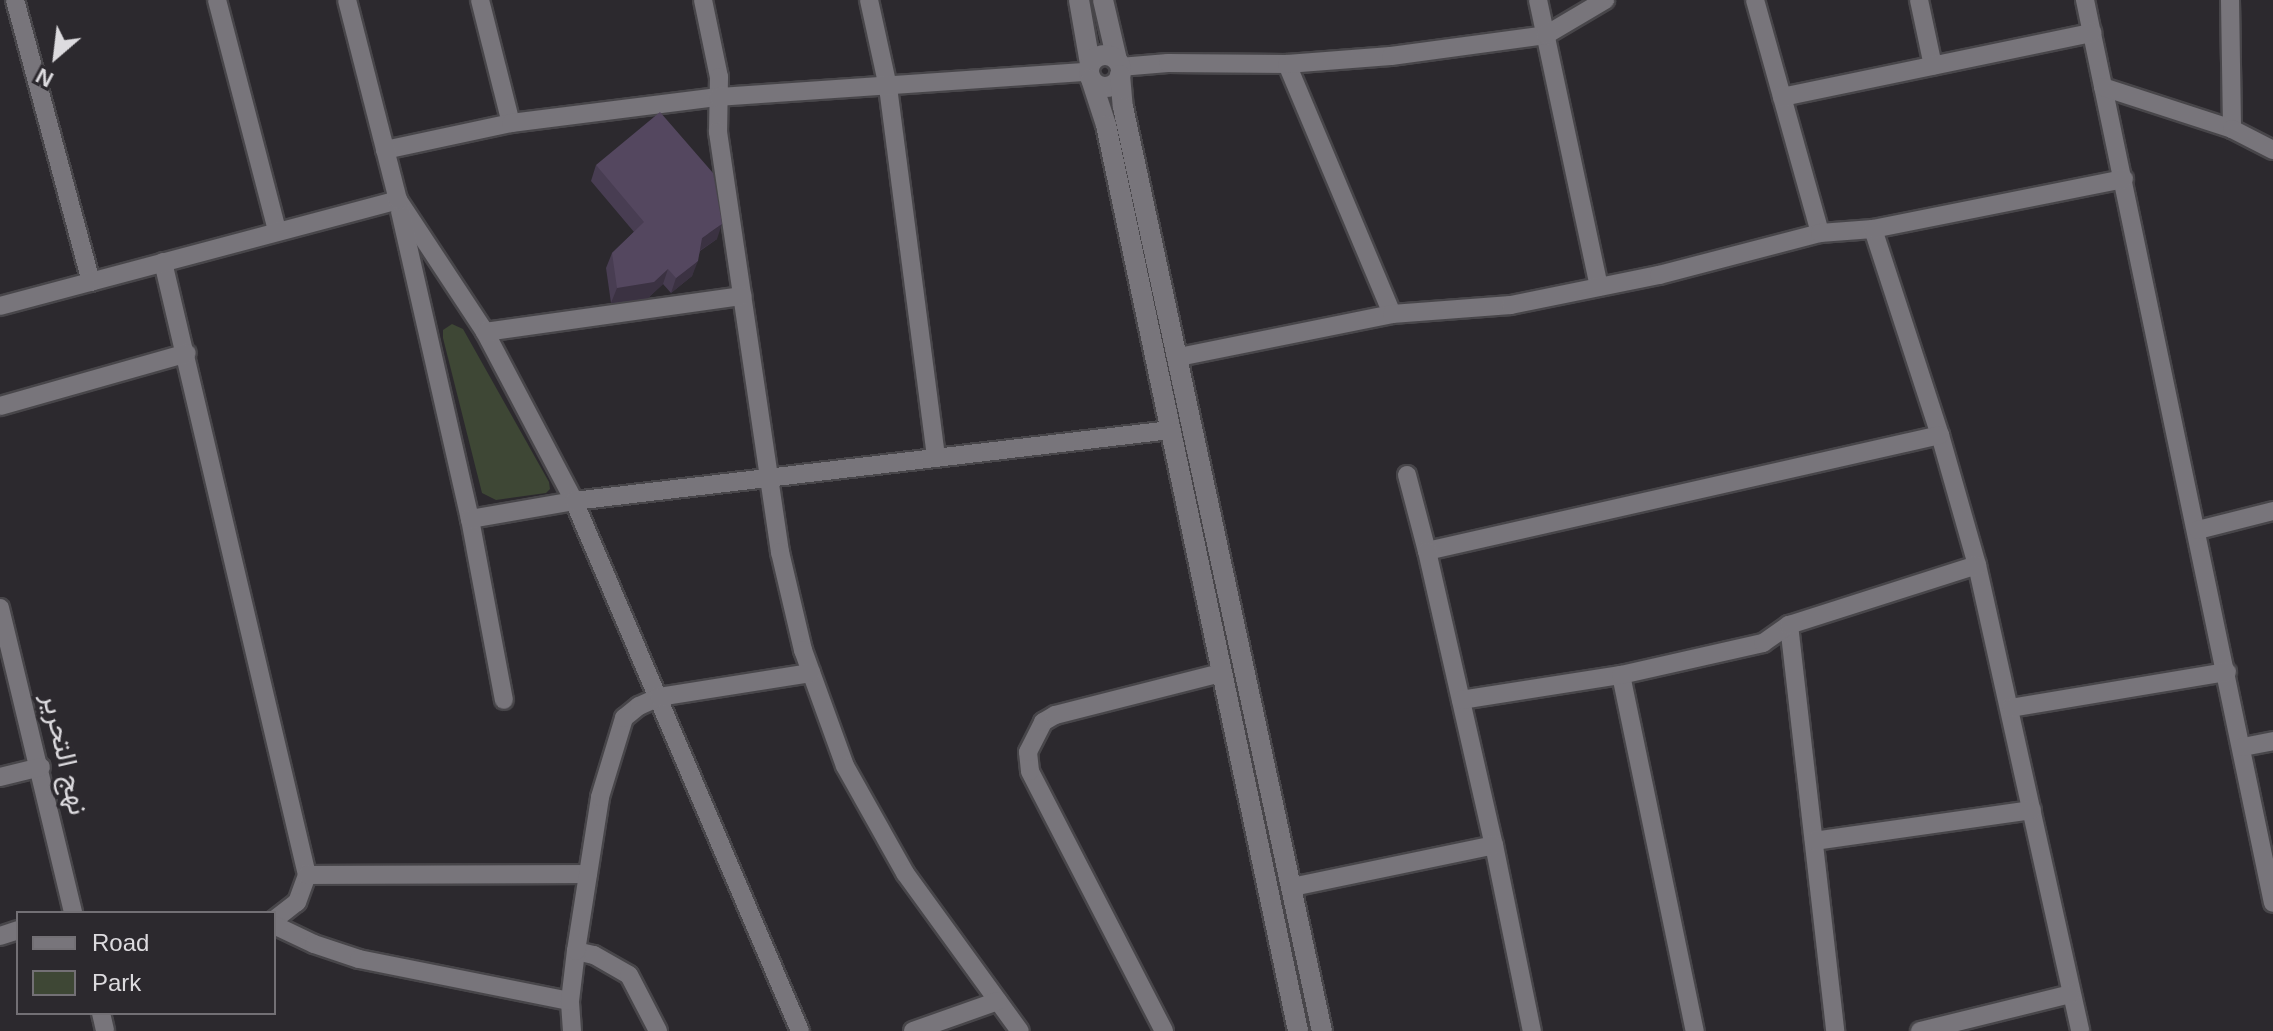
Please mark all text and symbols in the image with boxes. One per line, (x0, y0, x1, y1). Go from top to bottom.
north arrow (16, 16, 96, 96)
text: N (32, 63, 57, 92)
street label: نهج التحرير (35, 690, 95, 818)
legend (16, 911, 276, 1015)
text: Road (92, 929, 149, 956)
text: Park (92, 969, 141, 996)

